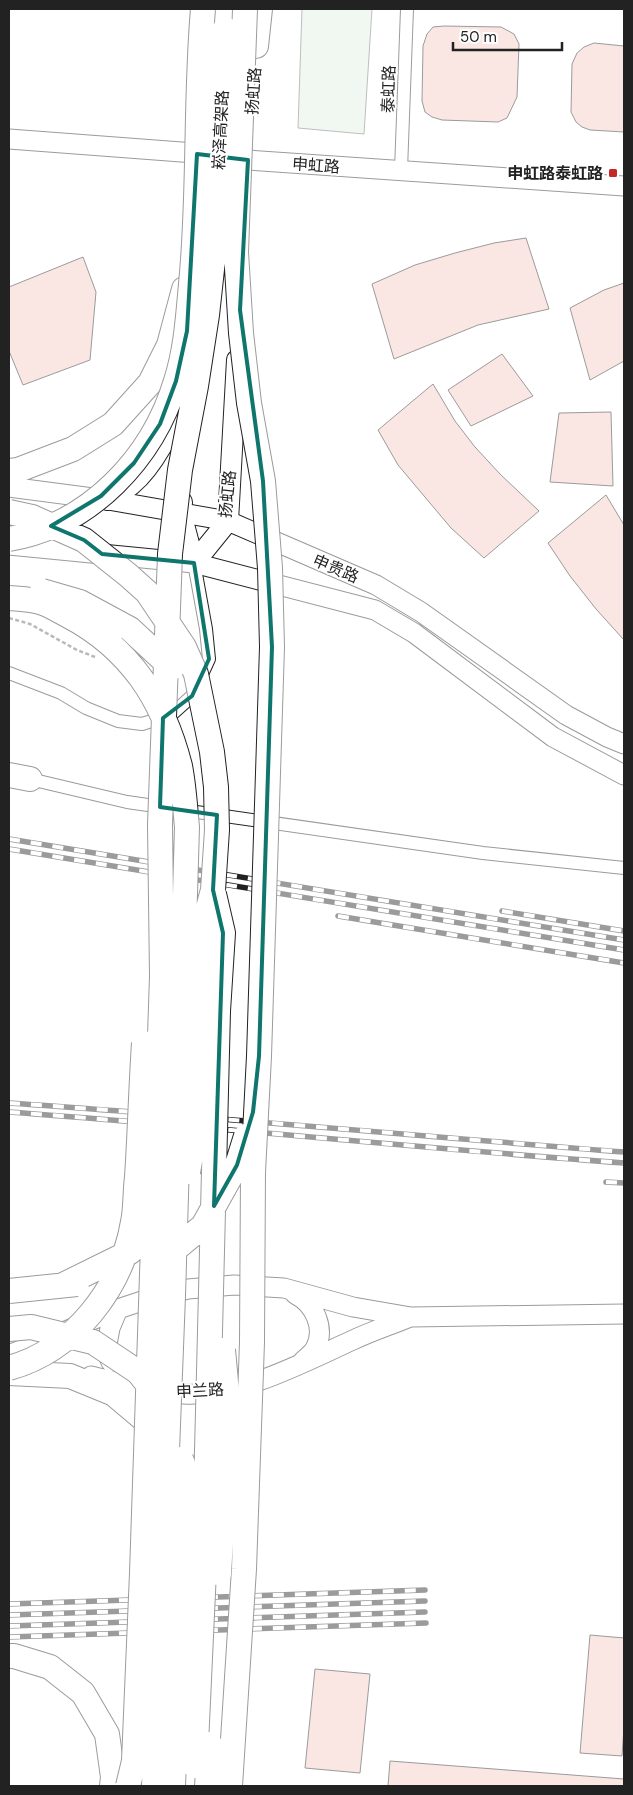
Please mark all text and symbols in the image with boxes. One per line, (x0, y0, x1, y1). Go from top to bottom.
scale bar (453, 20, 562, 52)
text: 50 m (460, 27, 497, 47)
street label: 泰虹路 (377, 65, 400, 113)
street label: 扬虹路 (241, 66, 266, 116)
street label: 崧泽高架路 (208, 90, 233, 171)
street label: 申虹路 (291, 153, 341, 178)
place label: 申虹路泰虹路 (507, 163, 603, 184)
marker: 申虹路泰虹路 (607, 167, 619, 179)
street label: 扬虹路 (215, 469, 240, 519)
street label: 申贵路 (310, 549, 362, 588)
street label: 申兰路 (176, 1379, 225, 1402)

